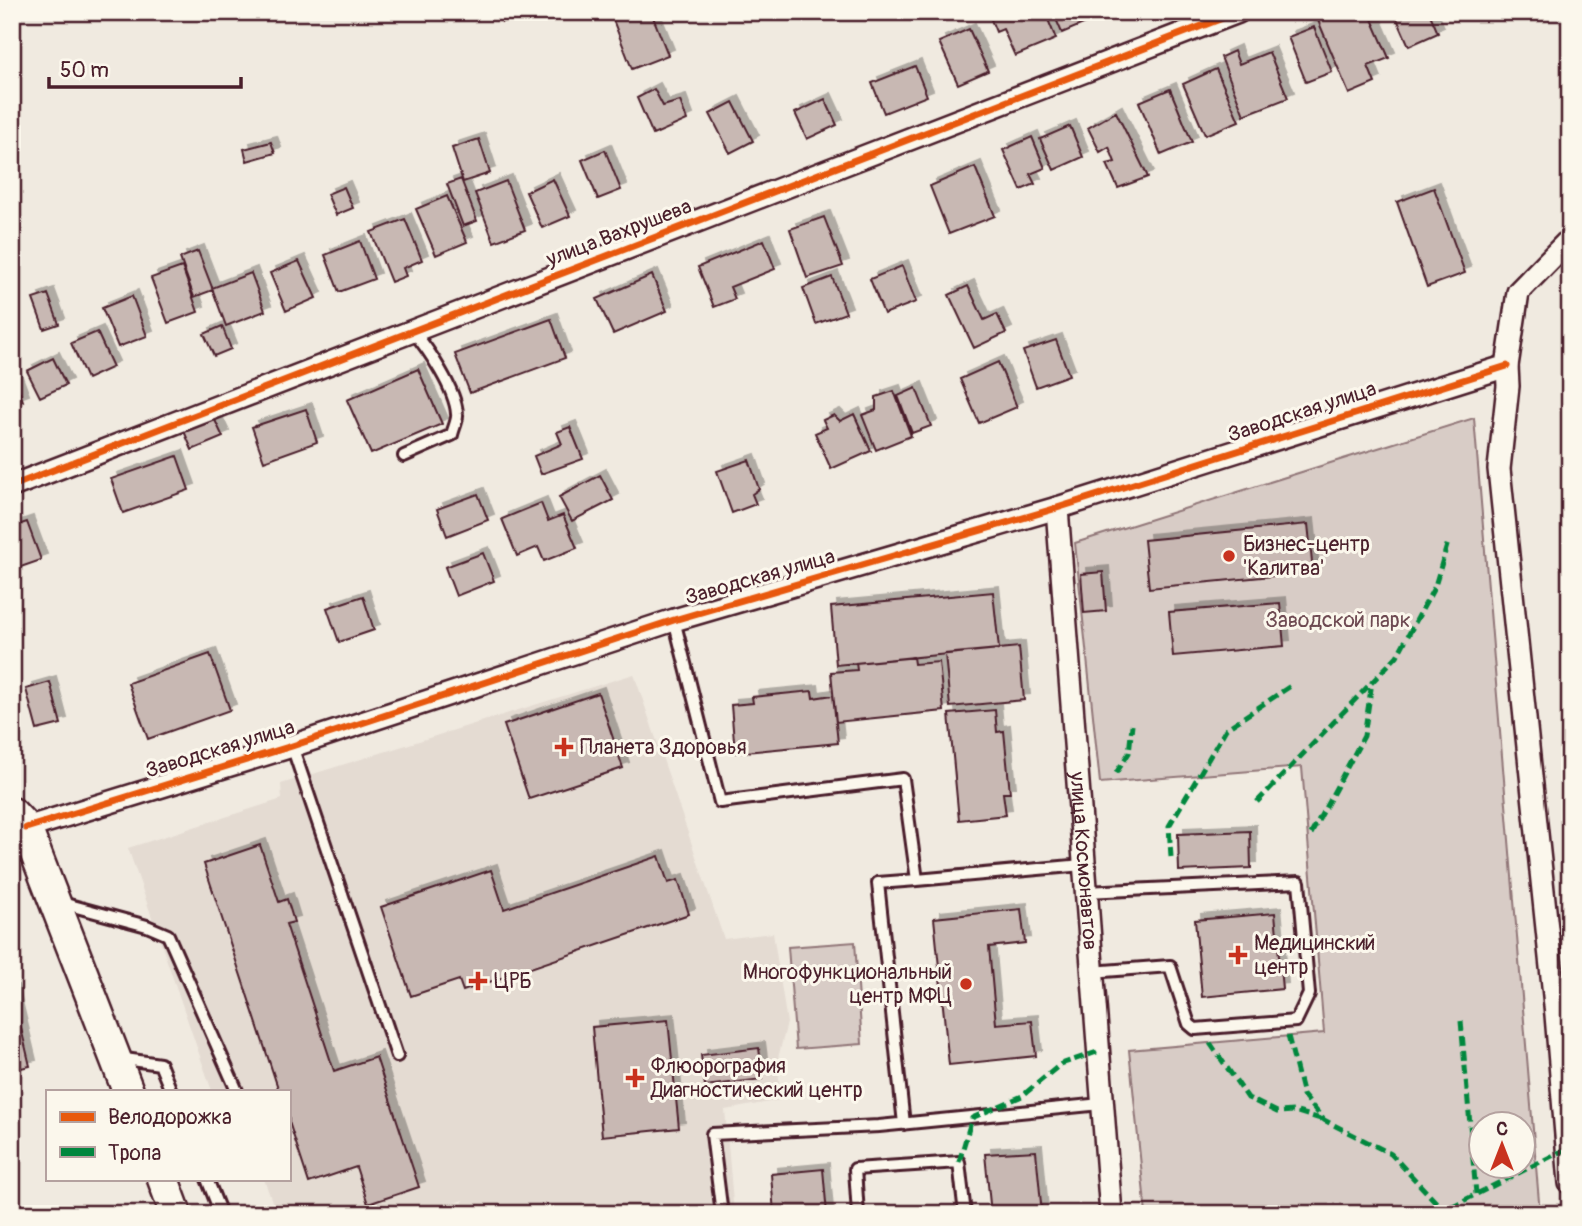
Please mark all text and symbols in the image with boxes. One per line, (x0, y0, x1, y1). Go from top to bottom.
scale bar (49, 46, 242, 90)
text: 50 m (60, 57, 109, 84)
street label: улица Вахрушева (542, 193, 695, 273)
street label: Заводская улица (1224, 375, 1380, 449)
place label: Бизнес-центр 'Калитва' (1243, 531, 1370, 582)
street label: Заводская улица (682, 543, 838, 611)
marker: Бизнес-центр 'Калитва' (1221, 548, 1237, 564)
park label: Заводской парк (1265, 607, 1411, 634)
street label: Заводская улица (142, 713, 298, 785)
place label: Планета Здоровья (580, 734, 747, 761)
marker: Планета Здоровья (554, 737, 574, 757)
street label: улица Космонавтов (1064, 770, 1104, 951)
place label: Медицинский центр (1254, 930, 1375, 981)
marker: Медицинский центр (1228, 945, 1248, 965)
place label: Многофункциональный центр МФЦ (743, 959, 952, 1010)
place label: ЦРБ (494, 968, 532, 995)
marker: ЦРБ (468, 971, 488, 991)
marker: Многофункциональный центр МФЦ (958, 976, 974, 992)
place label: Флюорография Диагностический центр (650, 1053, 863, 1104)
marker: Флюорография Диагностический центр (625, 1068, 645, 1088)
legend (46, 1090, 290, 1180)
text: Велодорожка (108, 1104, 232, 1131)
north arrow (1466, 1110, 1536, 1180)
text: С (1496, 1117, 1508, 1141)
text: Тропа (108, 1140, 161, 1167)

